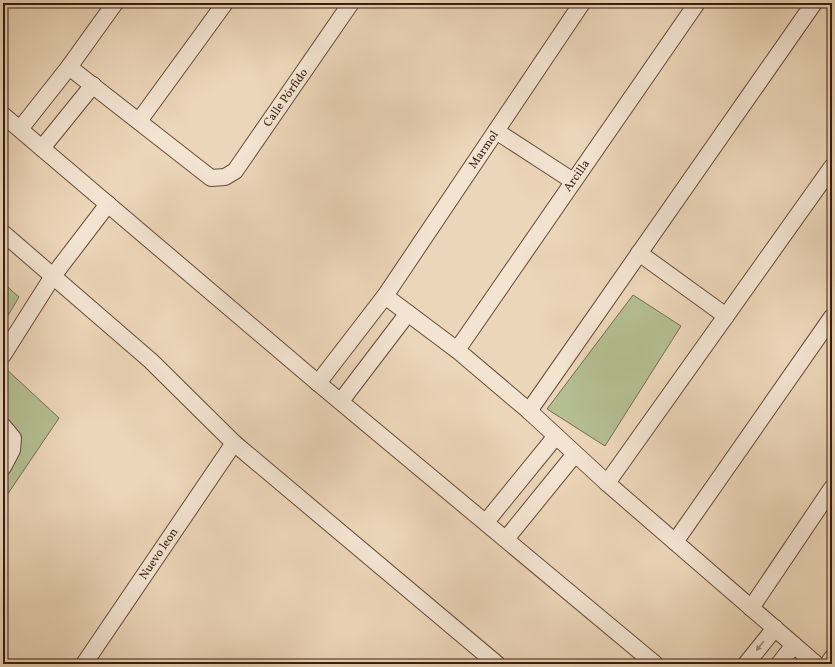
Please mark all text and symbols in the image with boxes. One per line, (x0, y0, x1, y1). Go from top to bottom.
street label: Calle Pórfido (260, 66, 312, 130)
street label: Marmol (465, 128, 503, 172)
street label: Arcilla (560, 157, 594, 195)
street label: Nuevo leon (136, 525, 182, 583)
one-way arrow (756, 641, 765, 652)

